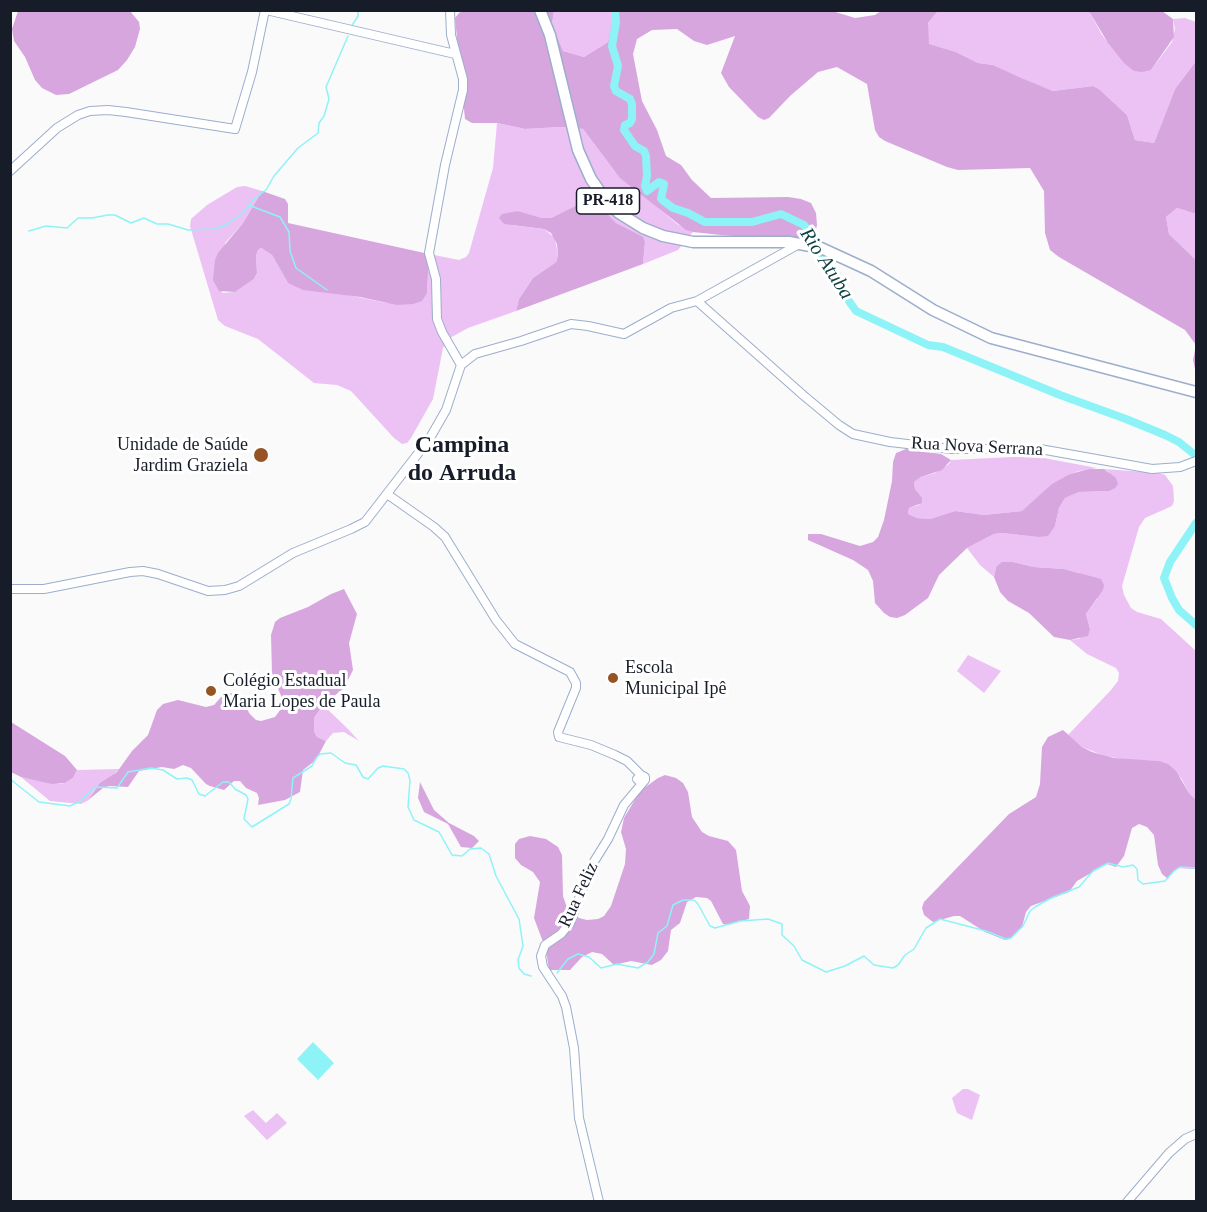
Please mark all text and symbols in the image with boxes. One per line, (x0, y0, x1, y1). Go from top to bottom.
road number: PR-418 (576, 188, 640, 214)
water label: Rio Atuba (794, 224, 858, 304)
district label: Campina do Arruda (408, 432, 516, 488)
street label: Rua Nova Serrana (911, 433, 1043, 461)
place label: Unidade de Saúde Jardim Graziela (117, 434, 248, 476)
marker: Unidade de Saúde Jardim Graziela (252, 446, 270, 464)
place label: Escola Municipal Ipê (625, 657, 726, 700)
place label: Colégio Estadual Maria Lopes de Paula (223, 670, 380, 712)
marker: Escola Municipal Ipê (606, 671, 620, 685)
marker: Colégio Estadual Maria Lopes de Paula (204, 684, 218, 698)
street label: Rua Feliz (555, 859, 603, 931)

